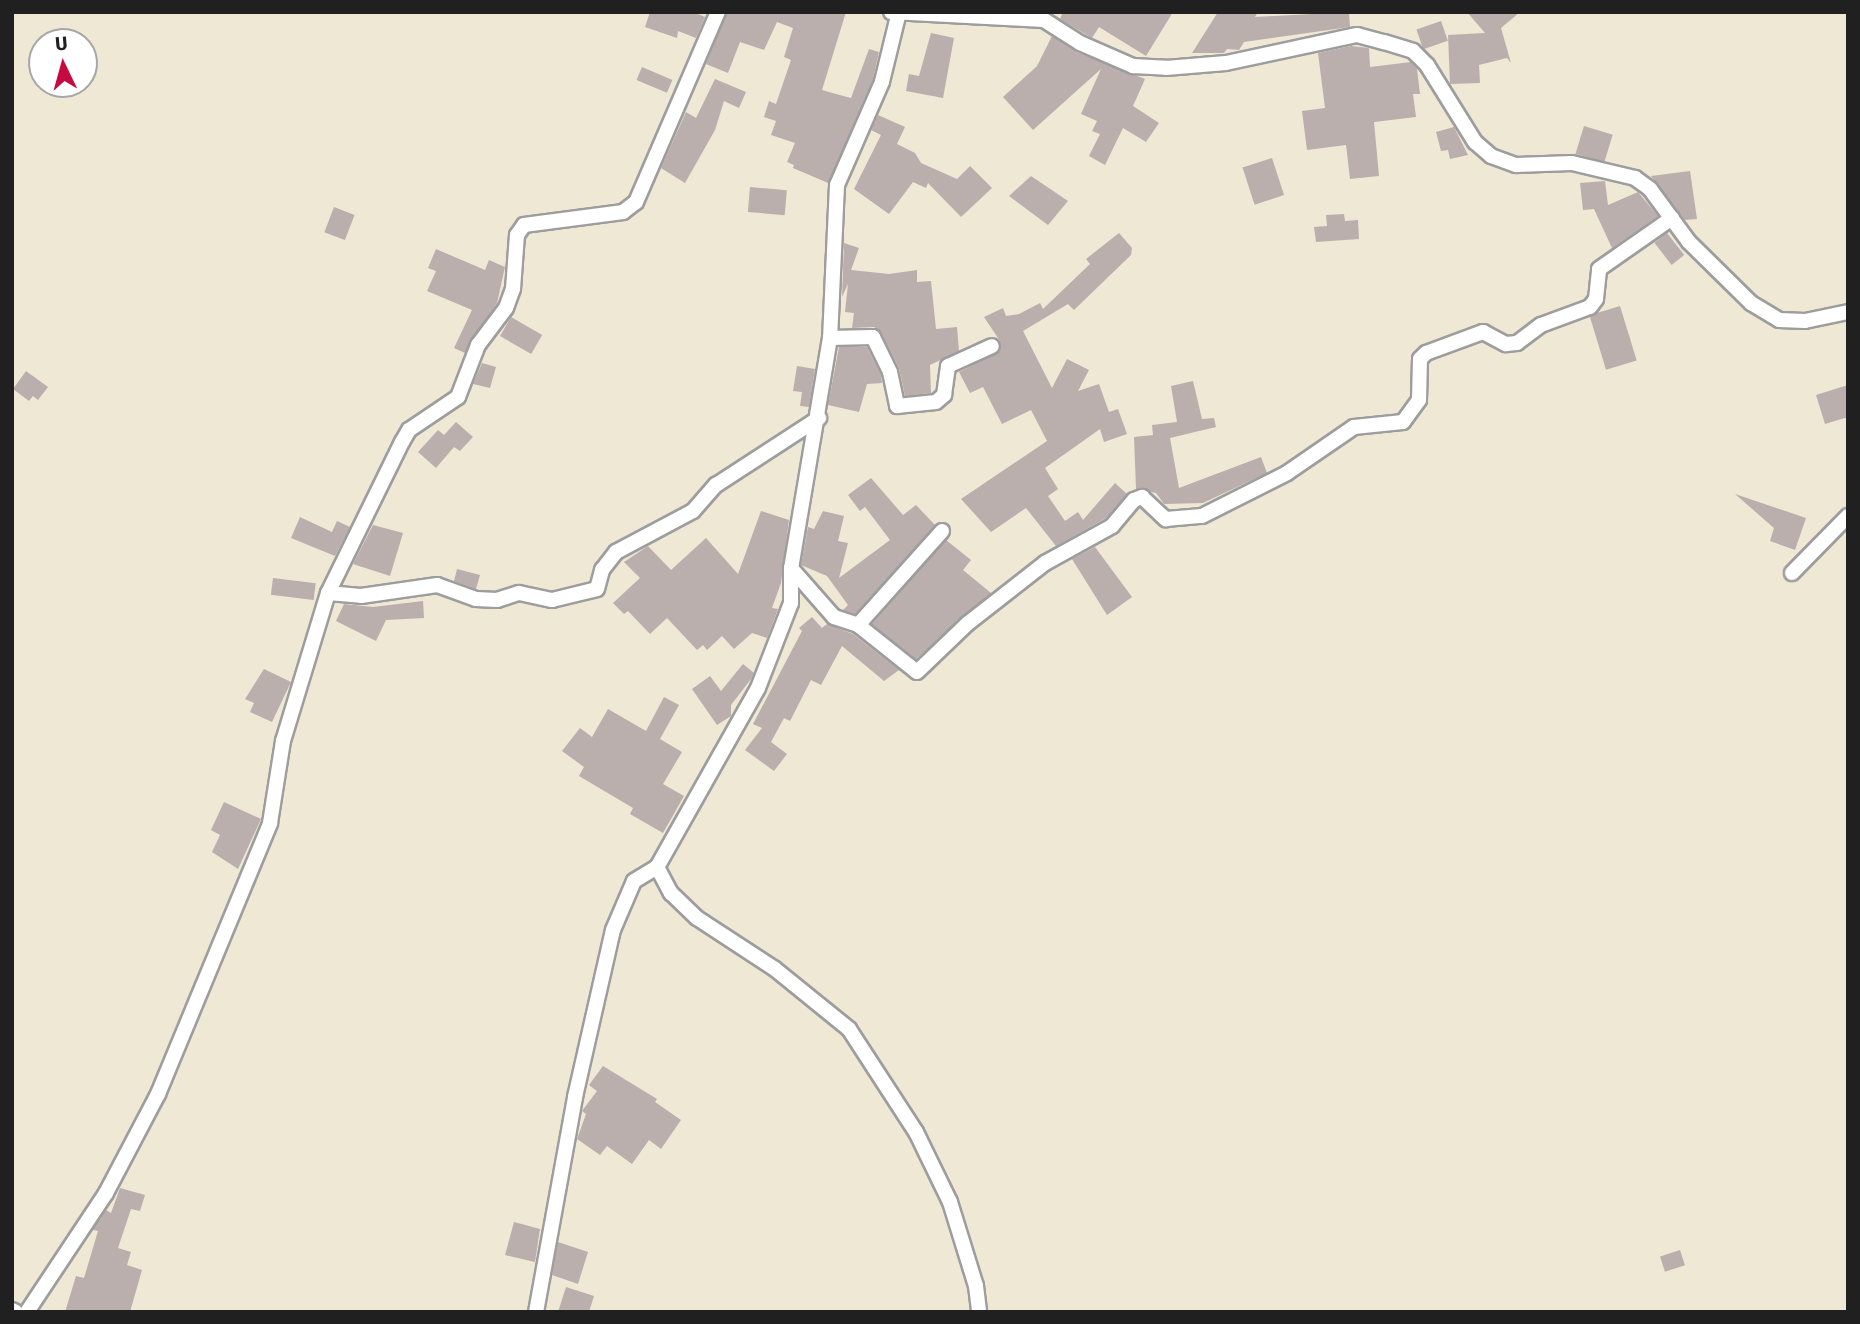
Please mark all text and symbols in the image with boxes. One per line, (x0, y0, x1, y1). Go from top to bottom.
north arrow (28, 28, 98, 98)
text: U (54, 32, 68, 56)

